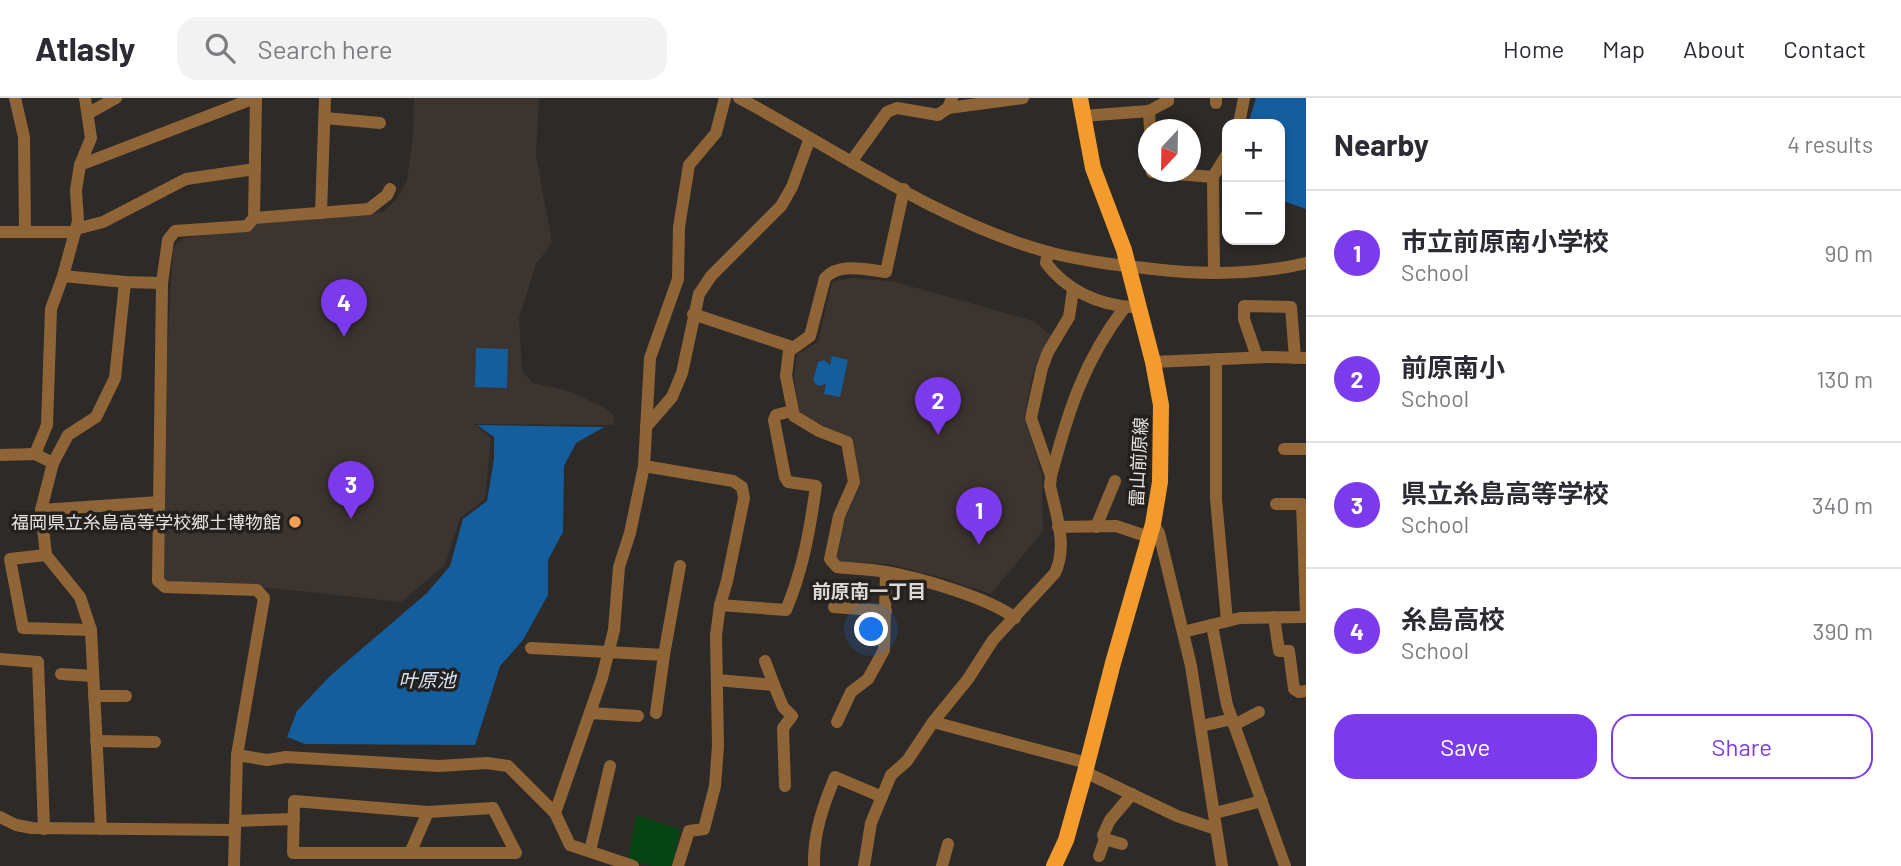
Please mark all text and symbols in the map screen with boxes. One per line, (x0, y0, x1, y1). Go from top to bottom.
search box (177, 17, 667, 80)
text: Atlasly (35, 28, 135, 68)
icon: search (201, 29, 239, 67)
text: Search here (257, 33, 393, 64)
text: Home (1503, 34, 1564, 63)
text: Map (1602, 34, 1645, 63)
text: About (1683, 34, 1745, 63)
text: Contact (1783, 34, 1866, 63)
north arrow (1138, 119, 1201, 182)
map controls (1222, 119, 1285, 245)
button: + (1222, 119, 1285, 182)
text: Nearby (1334, 126, 1429, 162)
text: 4 results (1787, 130, 1873, 158)
button: − (1222, 182, 1285, 245)
text: 市立前原南小学校 (1401, 225, 1609, 256)
text: 1 (1353, 239, 1361, 267)
text: 90 m (1824, 239, 1873, 267)
text: School (1401, 258, 1469, 286)
pin: 4 (321, 279, 367, 337)
text: 前原南小 (1401, 351, 1505, 382)
text: 2 (1351, 365, 1363, 393)
text: 130 m (1816, 365, 1873, 393)
pin: 2 (915, 377, 961, 435)
text: School (1401, 384, 1469, 412)
street label: 雷山前原線 (1125, 416, 1151, 508)
pin: 3 (328, 461, 374, 519)
text: 県立糸島高等学校 (1401, 477, 1609, 508)
pin: 1 (956, 487, 1002, 545)
text: 3 (1351, 491, 1363, 519)
text: 340 m (1812, 491, 1873, 519)
text: School (1401, 510, 1469, 538)
place label: 福岡県立糸島高等学校郷土博物館 (11, 511, 281, 533)
marker: 福岡県立糸島高等学校郷土博物館 (287, 514, 303, 530)
district label: 前原南一丁目 (812, 579, 926, 602)
text: 糸島高校 (1401, 603, 1505, 634)
your location (854, 612, 888, 646)
text: 4 (1350, 617, 1364, 645)
text: 390 m (1813, 617, 1873, 645)
text: School (1401, 636, 1469, 664)
water label: 叶原池 (398, 668, 457, 691)
button: Save (1334, 714, 1597, 779)
button: Share (1611, 714, 1873, 779)

